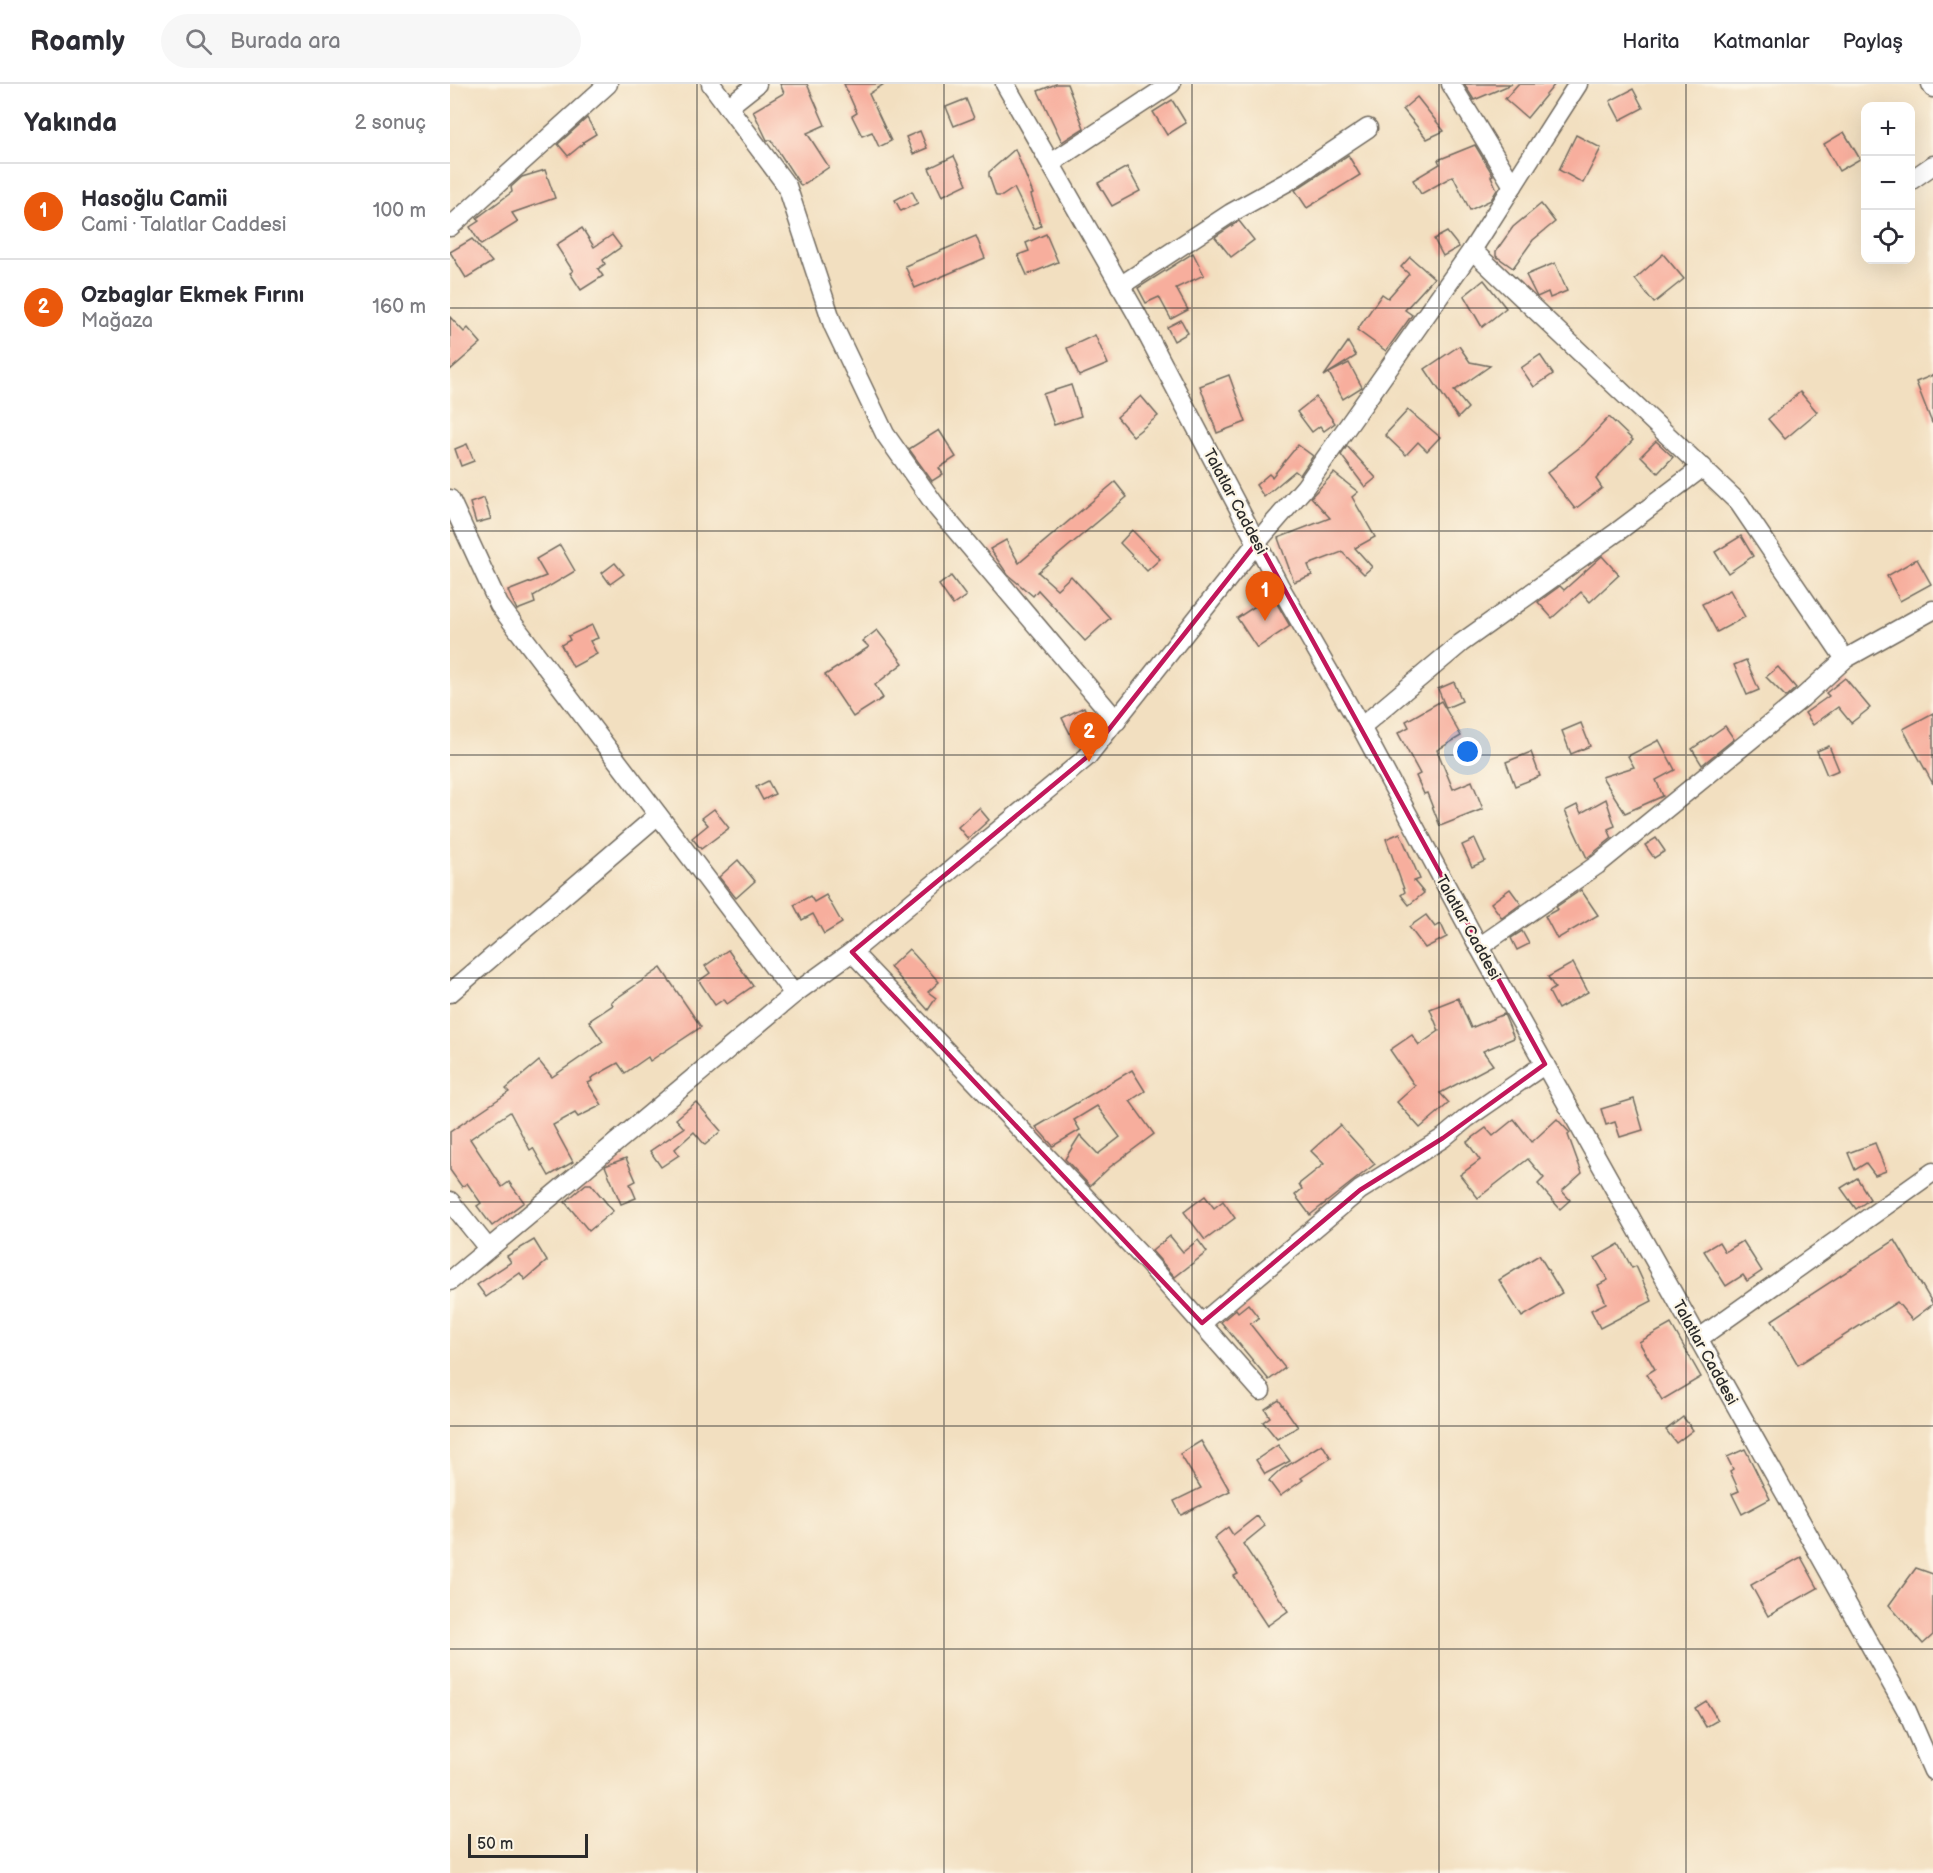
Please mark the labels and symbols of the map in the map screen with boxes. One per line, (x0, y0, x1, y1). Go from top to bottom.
street label: Talatlar Caddesi (1199, 446, 1271, 558)
pin: 1 (1246, 572, 1284, 621)
pin: 2 (1070, 712, 1108, 762)
your location (1453, 737, 1482, 766)
street label: Talatlar Caddesi (1431, 872, 1504, 984)
street label: Talatlar Caddesi (1668, 1297, 1741, 1409)
scale bar (468, 1831, 588, 1858)

